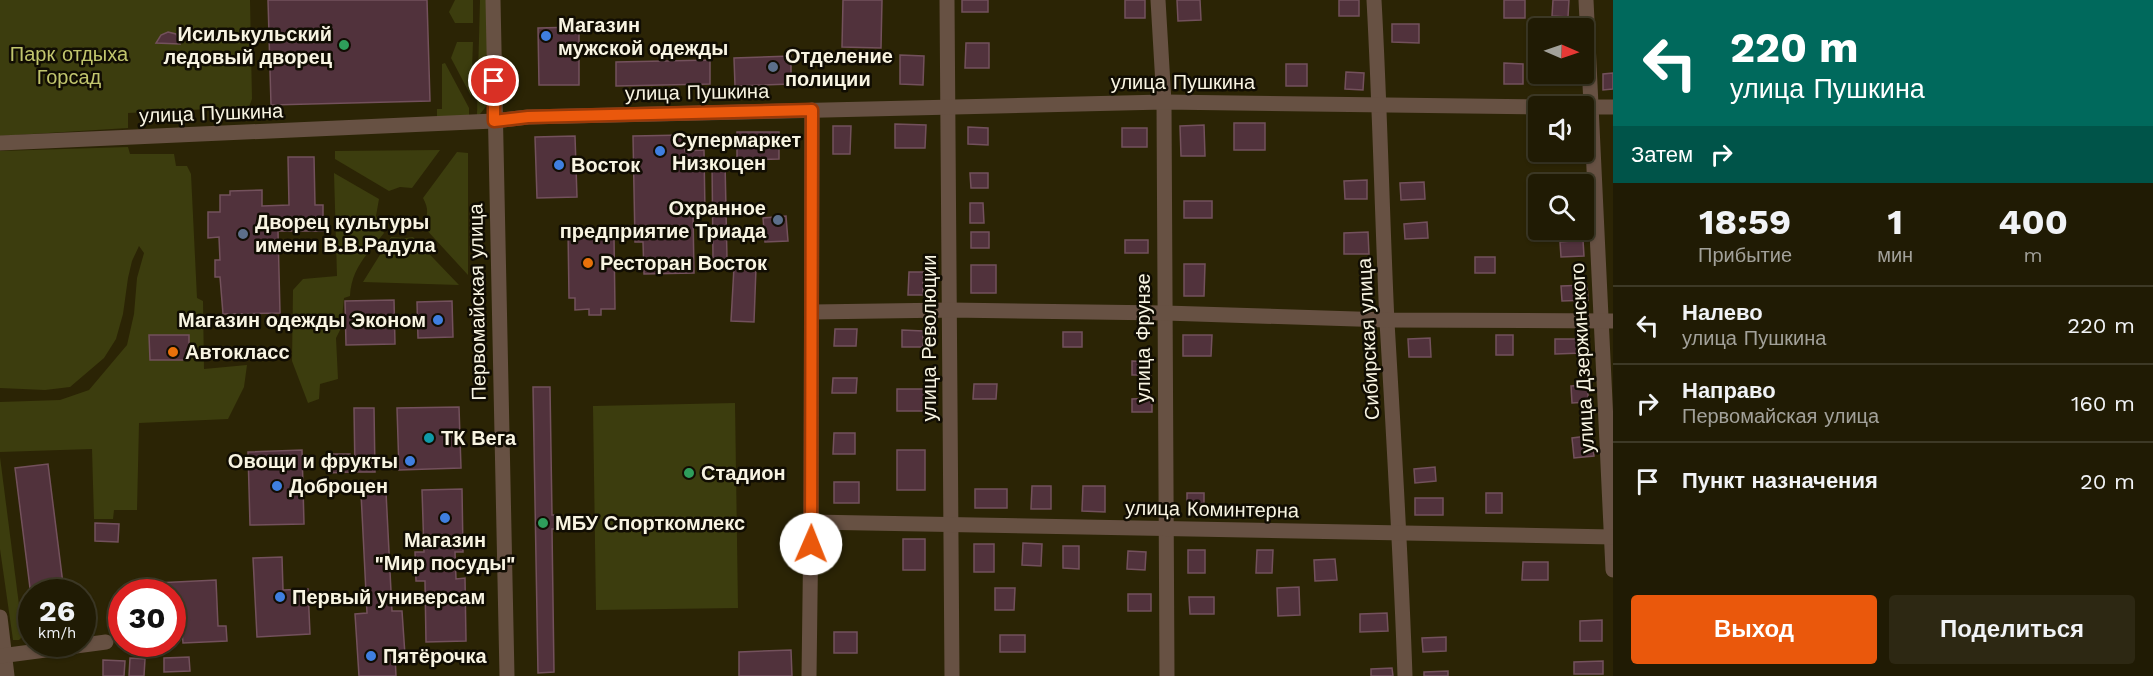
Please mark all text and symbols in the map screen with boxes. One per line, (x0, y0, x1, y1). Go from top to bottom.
place label: Магазин мужской одежды (558, 13, 728, 60)
north arrow (1528, 18, 1594, 84)
map controls (1528, 18, 1594, 240)
place label: Исилькульский ледовый дворец (164, 22, 333, 69)
text: 220 m (1730, 23, 1859, 72)
icon: left (1631, 24, 1709, 102)
marker: Магазин мужской одежды (539, 29, 553, 43)
marker: Исилькульский ледовый дворец (337, 38, 351, 52)
park label: Парк отдыха Горсад (10, 42, 129, 89)
place label: Отделение полиции (785, 44, 893, 91)
pin (468, 55, 519, 106)
marker: Отделение полиции (766, 60, 780, 74)
icon: arrive (477, 64, 510, 97)
street label: улица Пушкина (1111, 70, 1256, 94)
text: улица Пушкина (1730, 73, 1925, 105)
street label: улица Пушкина (625, 79, 770, 105)
button: sound (1528, 96, 1594, 162)
street label: улица Пушкина (138, 98, 284, 128)
place label: Супермаркет Низкоцен (672, 128, 801, 175)
icon: right (1705, 138, 1738, 171)
text: Затем (1631, 142, 1693, 167)
marker: Супермаркет Низкоцен (653, 144, 667, 158)
place label: Восток (571, 153, 641, 177)
marker: Восток (552, 158, 566, 172)
button: search (1528, 174, 1594, 240)
place label: Охранное предприятие Триада (560, 196, 767, 243)
text: 18:59 (1699, 201, 1791, 243)
text: 1 (1887, 201, 1903, 243)
text: 400 (1998, 201, 2068, 243)
street label: Первомайская улица (463, 202, 491, 401)
place label: Дворец культуры имени В.В.Радула (255, 210, 436, 257)
marker: Охранное предприятие Триада (771, 213, 785, 227)
marker: Дворец культуры имени В.В.Радула (236, 227, 250, 241)
text: Прибытие (1698, 243, 1792, 267)
text: мин (1877, 243, 1913, 267)
text: m (2024, 243, 2043, 267)
place label: Ресторан Восток (600, 251, 768, 275)
street label: улица Революции (917, 255, 941, 421)
marker: Ресторан Восток (581, 256, 595, 270)
street label: Сибирская улица (1352, 256, 1384, 421)
street label: улица Дзержинского (1565, 262, 1599, 454)
street label: улица Фрунзе (1131, 273, 1155, 403)
text: Налево (1682, 300, 1763, 325)
place label: Магазин одежды Эконом (178, 308, 426, 332)
icon: left (1631, 309, 1664, 342)
marker: Магазин одежды Эконом (431, 313, 445, 327)
text: 220 m (2067, 313, 2135, 338)
text: улица Пушкина (1682, 326, 1826, 350)
place label: Автокласс (185, 340, 290, 364)
marker: Автокласс (166, 345, 180, 359)
text: Направо (1682, 378, 1776, 403)
icon: right (1631, 387, 1664, 420)
text: 160 m (2071, 391, 2135, 416)
text: Первомайская улица (1682, 404, 1879, 428)
place label: ТК Вега (441, 426, 517, 450)
marker: ТК Вега (422, 431, 436, 445)
place label: Овощи и фрукты (228, 449, 398, 473)
marker: Овощи и фрукты (403, 454, 417, 468)
place label: Стадион (701, 461, 786, 485)
icon: arrive (1631, 465, 1664, 498)
marker: Стадион (682, 466, 696, 480)
text: Пункт назначения (1682, 468, 1878, 493)
text: 20 m (2080, 469, 2135, 494)
place label: Доброцен (289, 474, 388, 498)
marker: Доброцен (270, 479, 284, 493)
street label: улица Коминтерна (1125, 495, 1300, 523)
marker: Магазин "Мир посуды" (438, 511, 452, 525)
place label: МБУ Спорткомлекс (555, 511, 745, 535)
position arrow (779, 512, 843, 576)
marker: МБУ Спорткомлекс (536, 516, 550, 530)
place label: Магазин "Мир посуды" (375, 528, 515, 575)
speed limit sign: 30 (108, 579, 186, 657)
place label: Первый универсам (292, 585, 485, 609)
marker: Первый универсам (273, 590, 287, 604)
text: 26 (39, 593, 75, 628)
button: Выход (1631, 595, 1877, 664)
button: Поделиться (1889, 595, 2135, 664)
text: km/h (38, 624, 76, 642)
place label: Пятёрочка (383, 644, 488, 668)
marker: Пятёрочка (364, 649, 378, 663)

